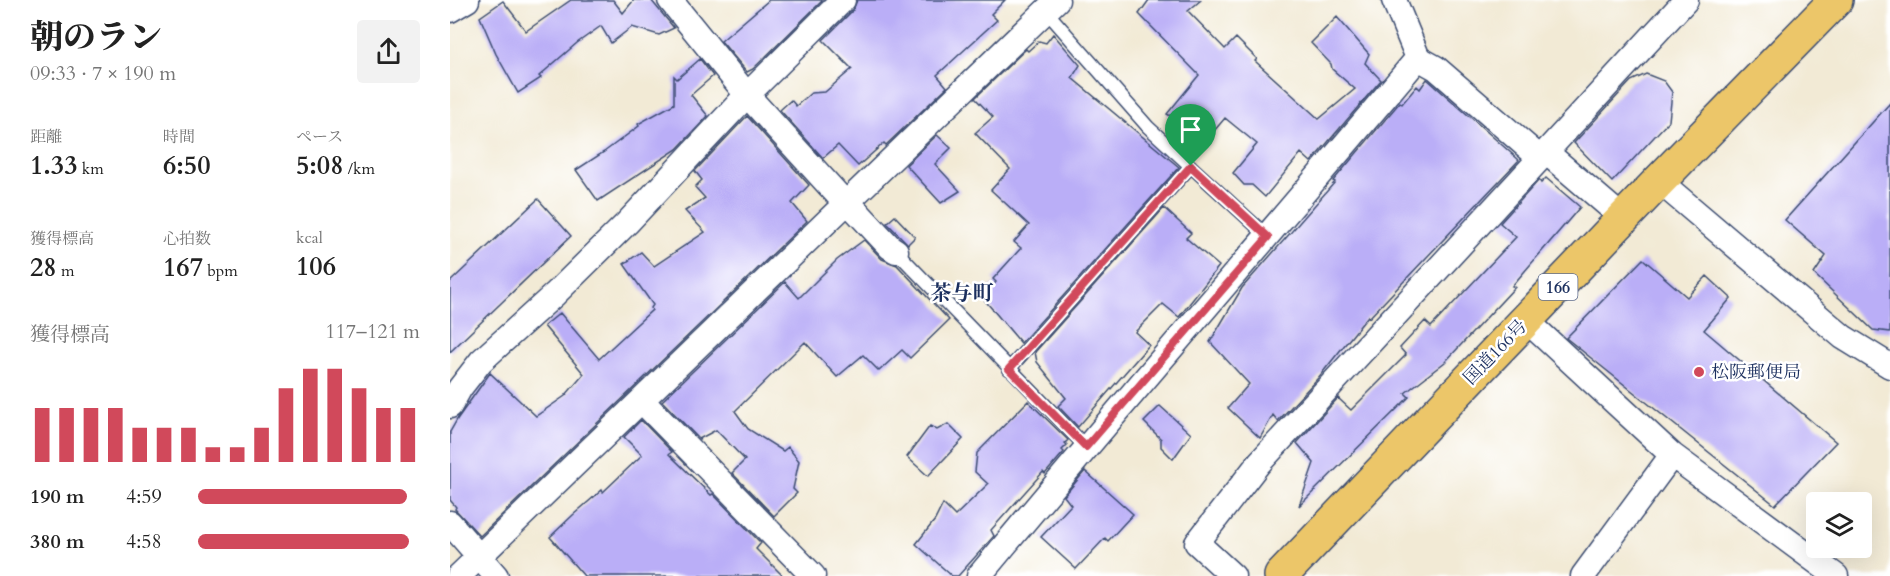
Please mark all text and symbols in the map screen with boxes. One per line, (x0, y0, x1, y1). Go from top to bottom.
text: 朝のラン (30, 15, 162, 60)
button: share (357, 20, 420, 83)
text: 09:33 · 7 × 190 m (30, 60, 176, 87)
pin (1165, 104, 1216, 166)
icon: arrive (1174, 113, 1207, 146)
text: 距離 (30, 126, 62, 148)
text: 時間 (163, 126, 195, 148)
text: ペース (296, 126, 343, 148)
text: 1.33 (30, 148, 78, 183)
text: 6:50 (163, 148, 211, 183)
text: 5:08 (296, 148, 344, 183)
text: km (78, 158, 104, 180)
text: /km (344, 158, 375, 180)
text: kcal (296, 227, 323, 249)
text: 獲得標高 (30, 228, 94, 250)
text: 心拍数 (163, 228, 211, 250)
text: 106 (296, 249, 336, 284)
text: 28 (30, 250, 57, 285)
text: 167 (163, 250, 203, 285)
text: m (57, 260, 74, 282)
text: bpm (203, 260, 238, 282)
road number: 166 (1538, 274, 1578, 300)
district label: 茶与町 (931, 279, 994, 308)
street label: 国道166号 (1458, 314, 1533, 390)
text: 117–121 m (325, 318, 420, 345)
text: 獲得標高 (30, 321, 110, 348)
place label: 松阪郵便局 (1711, 360, 1801, 385)
marker: 松阪郵便局 (1692, 365, 1706, 379)
text: 190 m (30, 483, 85, 510)
text: 4:59 (126, 483, 162, 510)
map controls (1806, 492, 1872, 558)
button: layers (1806, 492, 1872, 558)
text: 380 m (30, 528, 85, 555)
text: 4:58 (126, 528, 162, 555)

